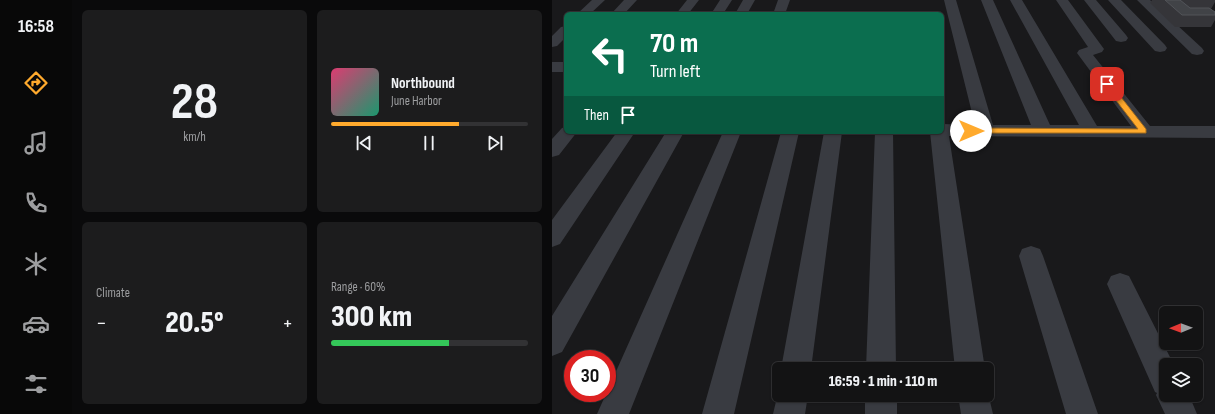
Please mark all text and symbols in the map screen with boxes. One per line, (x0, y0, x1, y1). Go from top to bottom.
text: 16:58 (18, 16, 54, 37)
text: 70 m (650, 27, 698, 60)
icon: left (584, 28, 636, 80)
text: Turn left (650, 61, 701, 82)
pin (1090, 67, 1124, 101)
icon: directions (22, 69, 50, 97)
text: 28 (171, 71, 218, 134)
icon: arrive (1096, 73, 1118, 95)
text: Northbound (391, 74, 455, 93)
text: June Harbor (391, 93, 442, 109)
icon: arrive (617, 104, 639, 126)
text: Then (584, 106, 609, 125)
position arrow (950, 110, 992, 152)
icon: music (22, 129, 50, 157)
text: km/h (183, 129, 206, 145)
icon: previous (353, 132, 375, 154)
icon: pause (418, 132, 440, 154)
icon: next (484, 132, 506, 154)
icon: phone (22, 189, 50, 217)
icon: climate (22, 250, 50, 278)
text: Range · 60% (331, 279, 385, 295)
text: Climate (96, 285, 130, 301)
text: 300 km (331, 299, 412, 335)
text: 20.5° (165, 305, 224, 341)
north arrow (1159, 306, 1203, 350)
map controls (1159, 306, 1203, 402)
icon: car (22, 310, 50, 338)
text: − (96, 310, 107, 337)
text: + (282, 310, 293, 337)
speed limit sign: 30 (564, 350, 616, 402)
button: layers (1159, 358, 1203, 402)
icon: filters (22, 370, 50, 398)
text: 16:59 · 1 min · 110 m (829, 372, 937, 391)

